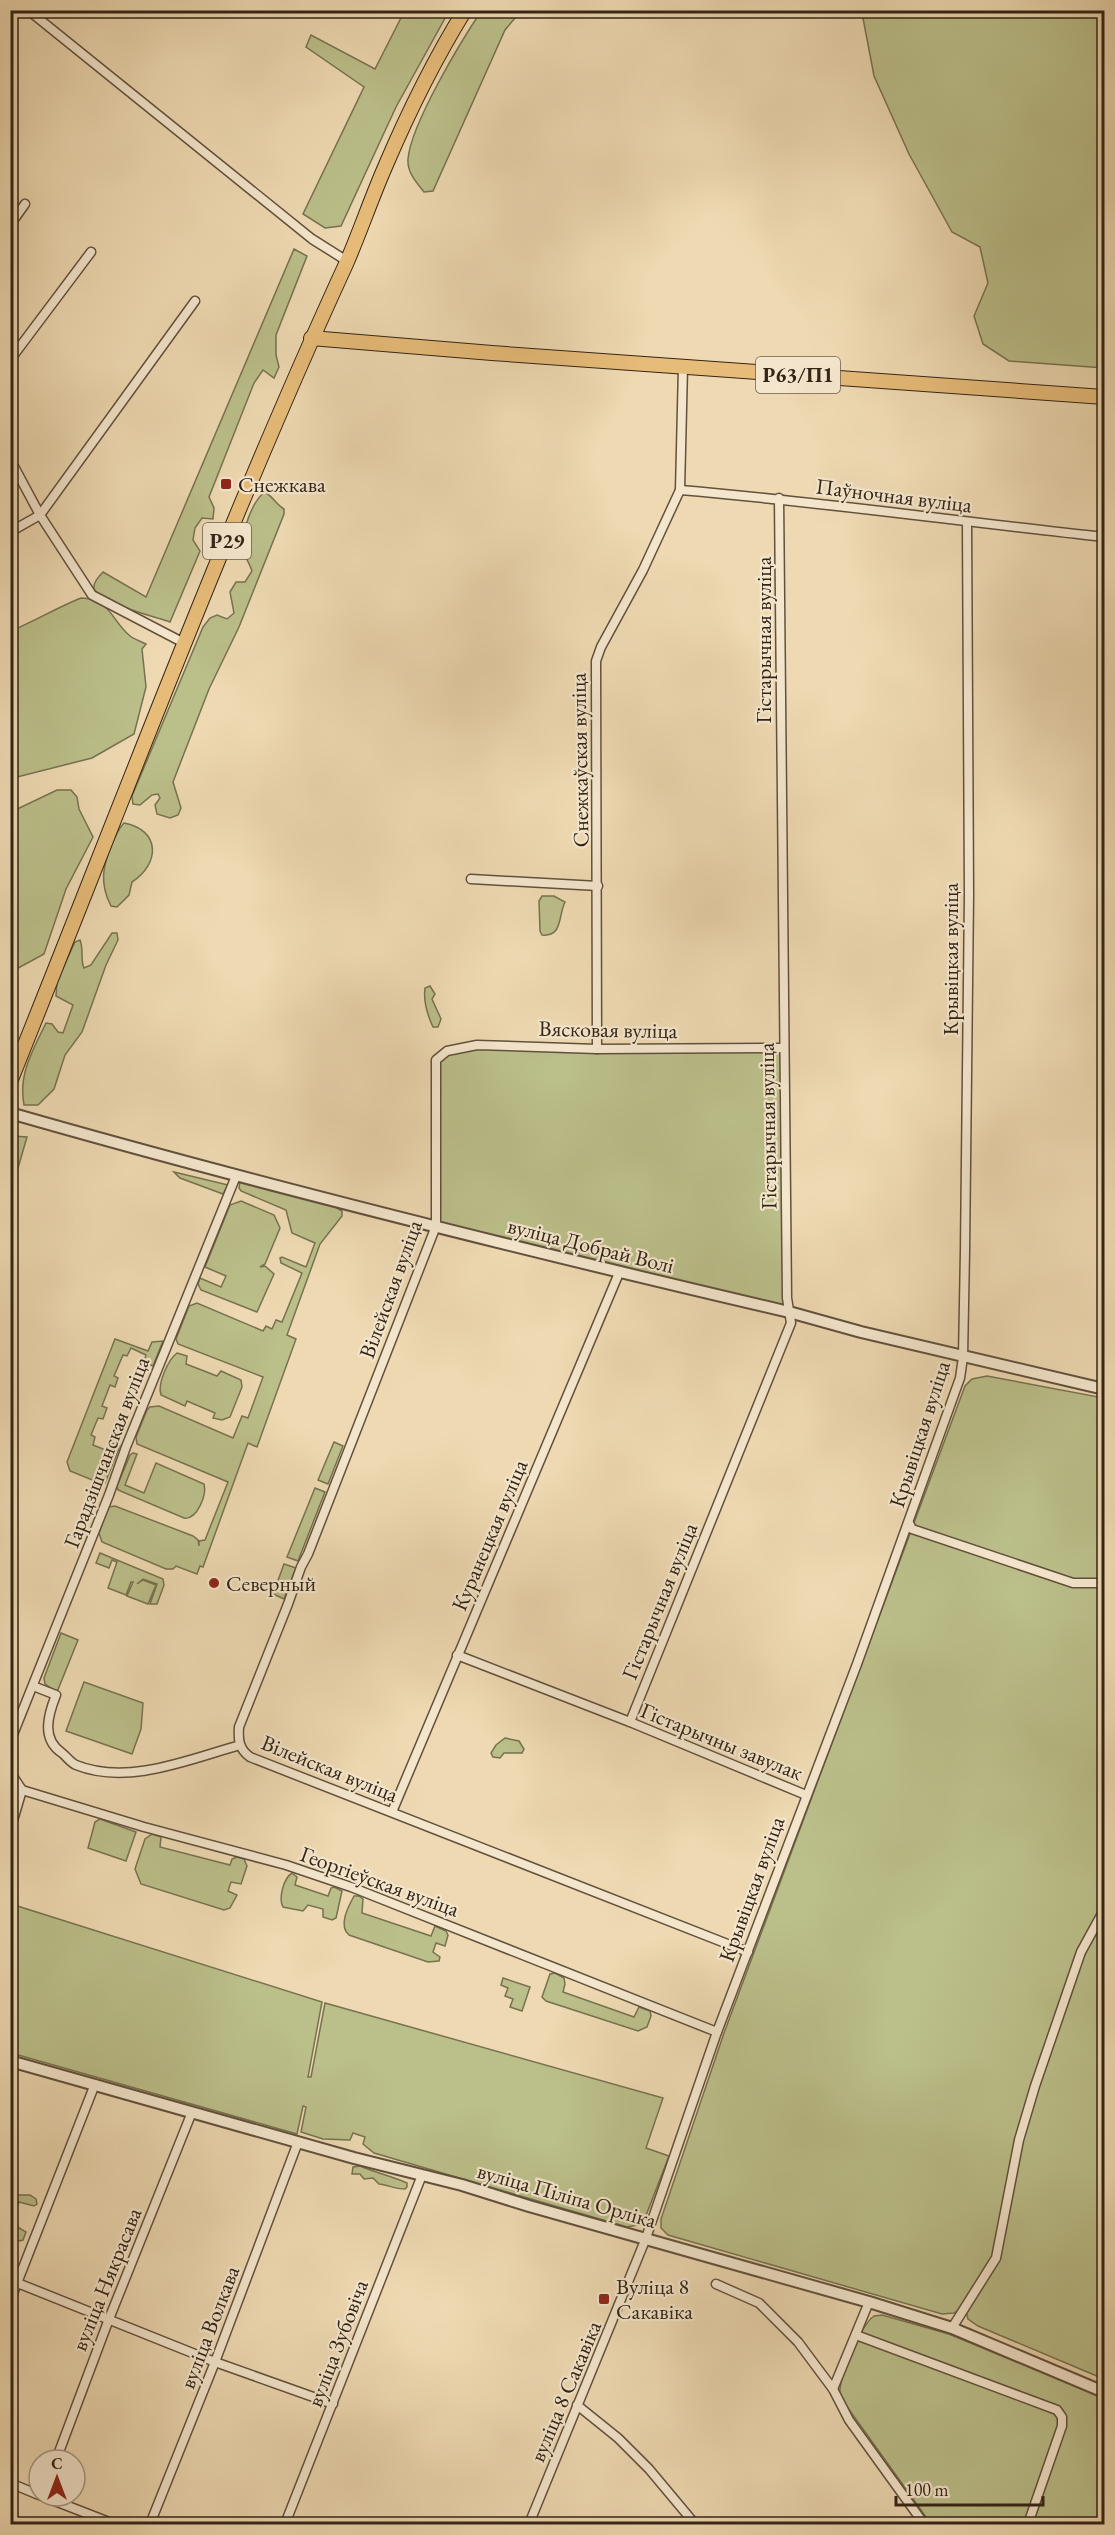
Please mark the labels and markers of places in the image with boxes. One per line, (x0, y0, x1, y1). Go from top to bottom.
place label: Снежкава (238, 470, 326, 499)
marker: Снежкава (219, 477, 233, 491)
place label: Северный (226, 1569, 316, 1598)
marker: Северный (207, 1576, 221, 1590)
place label: Вуліца 8 Сакавіка (616, 2272, 693, 2326)
marker: Вуліца 8 Сакавіка (597, 2292, 611, 2306)

